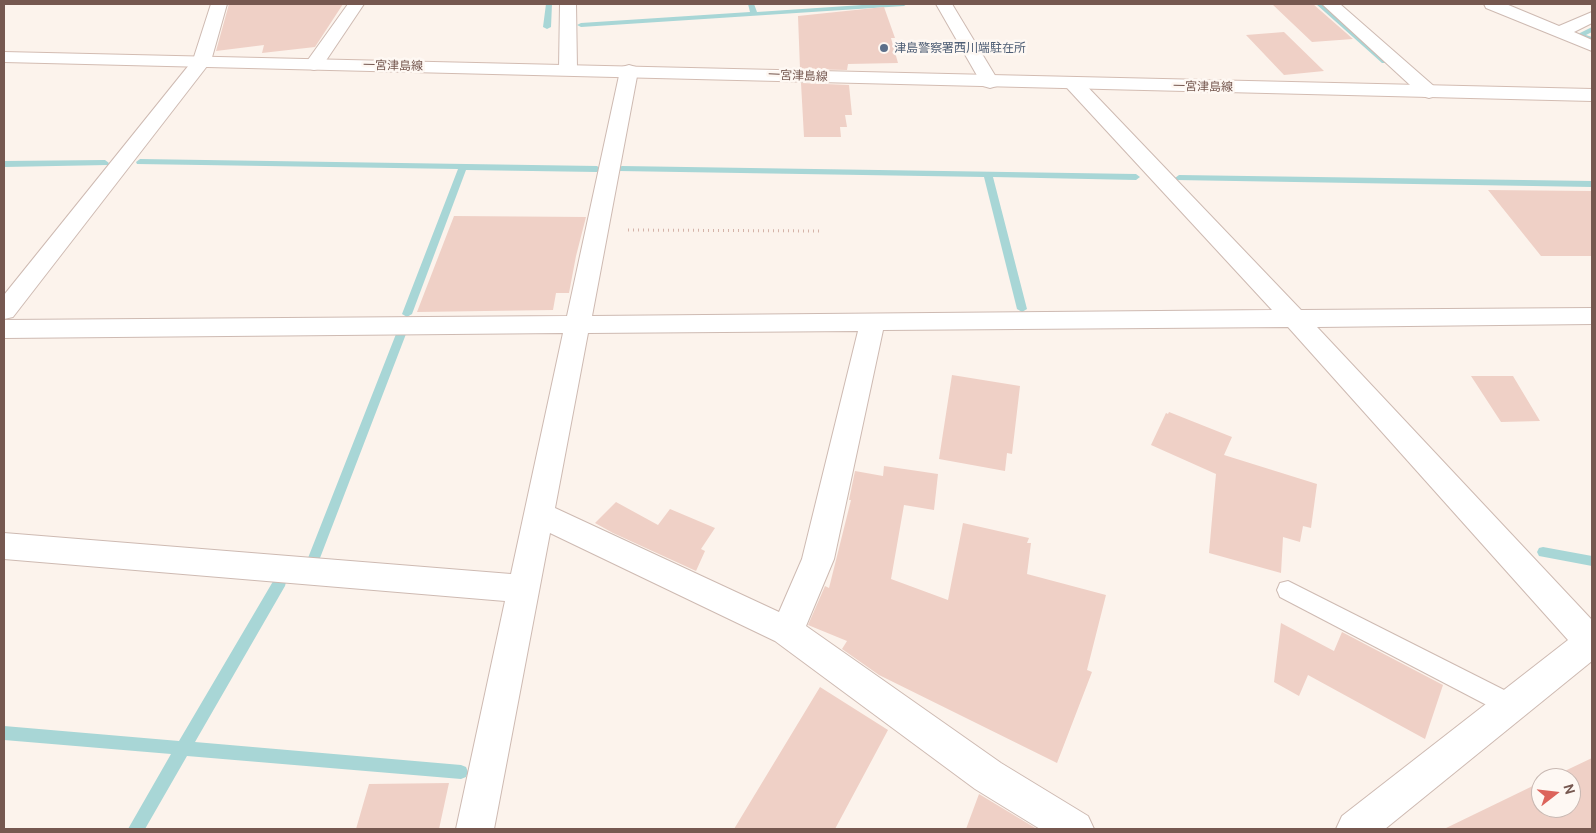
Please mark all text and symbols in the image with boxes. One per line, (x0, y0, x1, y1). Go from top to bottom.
place label: 津島警察署西川端駐在所 (894, 41, 1026, 55)
marker: 津島警察署西川端駐在所 (878, 42, 890, 54)
street label: 一宮津島線 (363, 58, 423, 74)
street label: 一宮津島線 (768, 68, 828, 84)
street label: 一宮津島線 (1173, 79, 1233, 95)
north arrow (1531, 768, 1581, 818)
text: N (1559, 782, 1579, 796)

